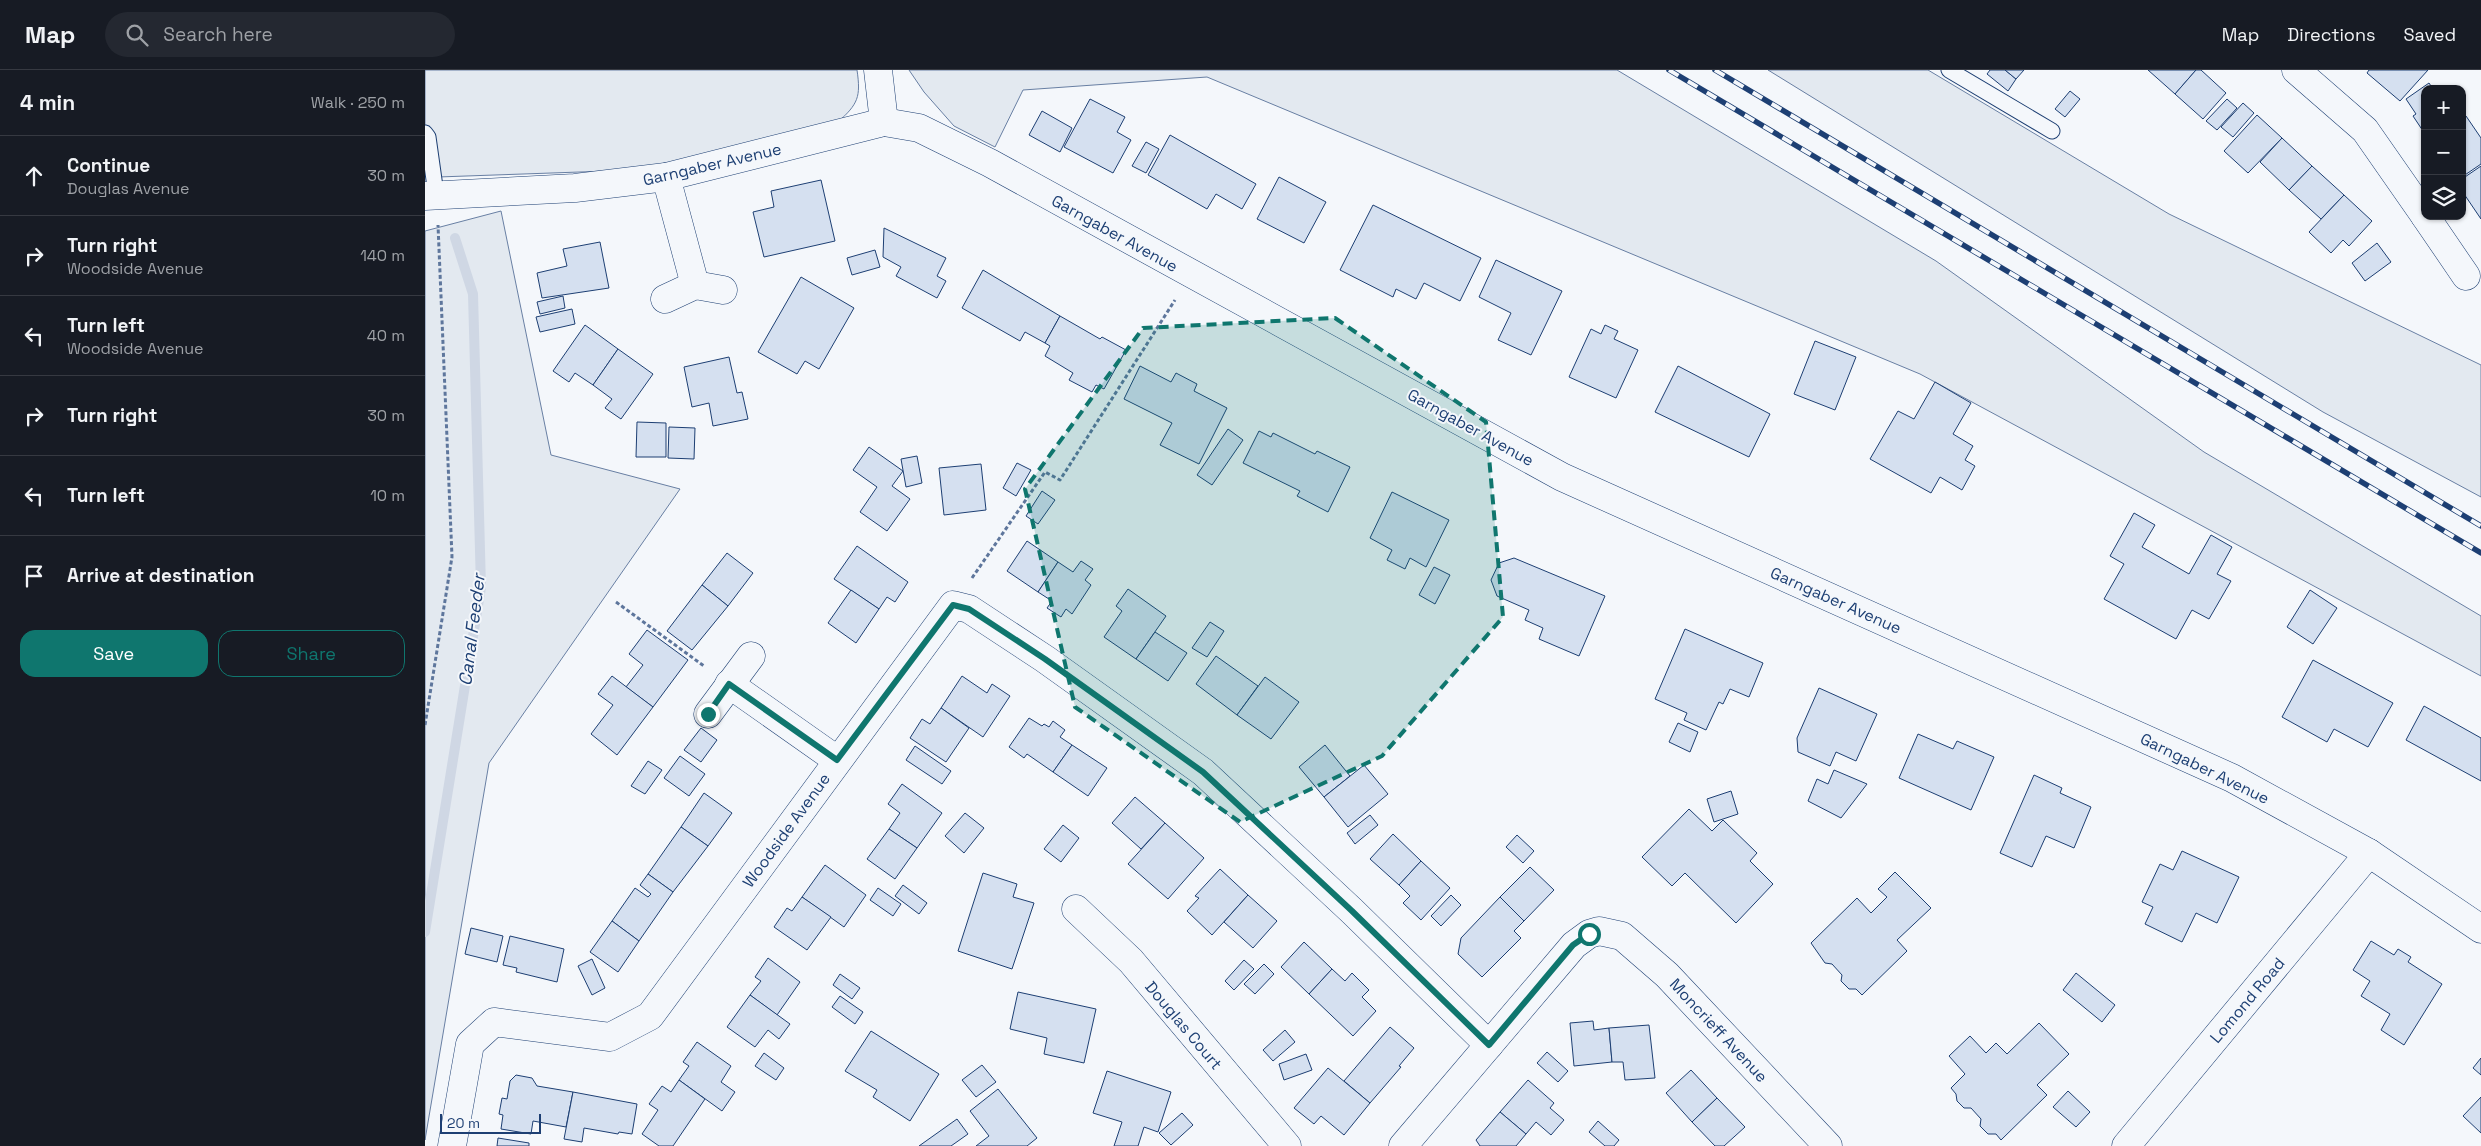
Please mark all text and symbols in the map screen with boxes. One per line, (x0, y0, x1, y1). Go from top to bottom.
search box (105, 12, 455, 57)
text: Map (25, 19, 75, 50)
icon: search (123, 21, 151, 49)
text: Search here (163, 22, 273, 47)
text: Map (2222, 23, 2259, 46)
text: Directions (2287, 23, 2376, 46)
text: Saved (2404, 23, 2456, 46)
map controls (2421, 85, 2466, 220)
button: + (2421, 85, 2466, 130)
text: 4 min (20, 89, 75, 116)
text: Walk · 250 m (311, 92, 405, 113)
button: − (2421, 130, 2466, 175)
street label: Garngaber Avenue (641, 138, 783, 191)
text: Continue (67, 153, 150, 178)
icon: ahead (20, 162, 48, 190)
text: 30 m (367, 165, 405, 186)
button: layers (2421, 175, 2466, 220)
text: Douglas Avenue (67, 178, 189, 199)
street label: Garngaber Avenue (1048, 190, 1182, 277)
text: Turn right (67, 233, 157, 258)
icon: right (20, 242, 48, 270)
text: 140 m (360, 245, 405, 266)
text: Woodside Avenue (67, 258, 203, 279)
text: Turn left (67, 313, 145, 338)
icon: left (20, 322, 48, 350)
text: 40 m (367, 325, 405, 346)
text: Woodside Avenue (67, 338, 203, 359)
street label: Garngaber Avenue (1404, 384, 1538, 471)
icon: right (20, 402, 48, 430)
text: Turn right (67, 403, 157, 428)
text: 30 m (367, 405, 405, 426)
icon: left (20, 482, 48, 510)
text: Turn left (67, 483, 145, 508)
text: 10 m (370, 485, 405, 506)
icon: arrive (20, 562, 48, 590)
street label: Garngaber Avenue (1767, 562, 1905, 639)
text: Arrive at destination (67, 563, 255, 588)
water label: Canal Feeder (453, 571, 490, 687)
button: Save (20, 630, 208, 677)
button: Share (218, 630, 405, 677)
route end (697, 703, 720, 726)
street label: Garngaber Avenue (2137, 728, 2273, 809)
street label: Woodside Avenue (738, 769, 835, 892)
route start (1578, 923, 1601, 946)
street label: Lomond Road (2205, 953, 2289, 1048)
street label: Moncrieff Avenue (1665, 974, 1772, 1087)
street label: Douglas Court (1140, 977, 1227, 1074)
scale bar (440, 1111, 541, 1134)
text: 20 m (447, 1114, 480, 1132)

